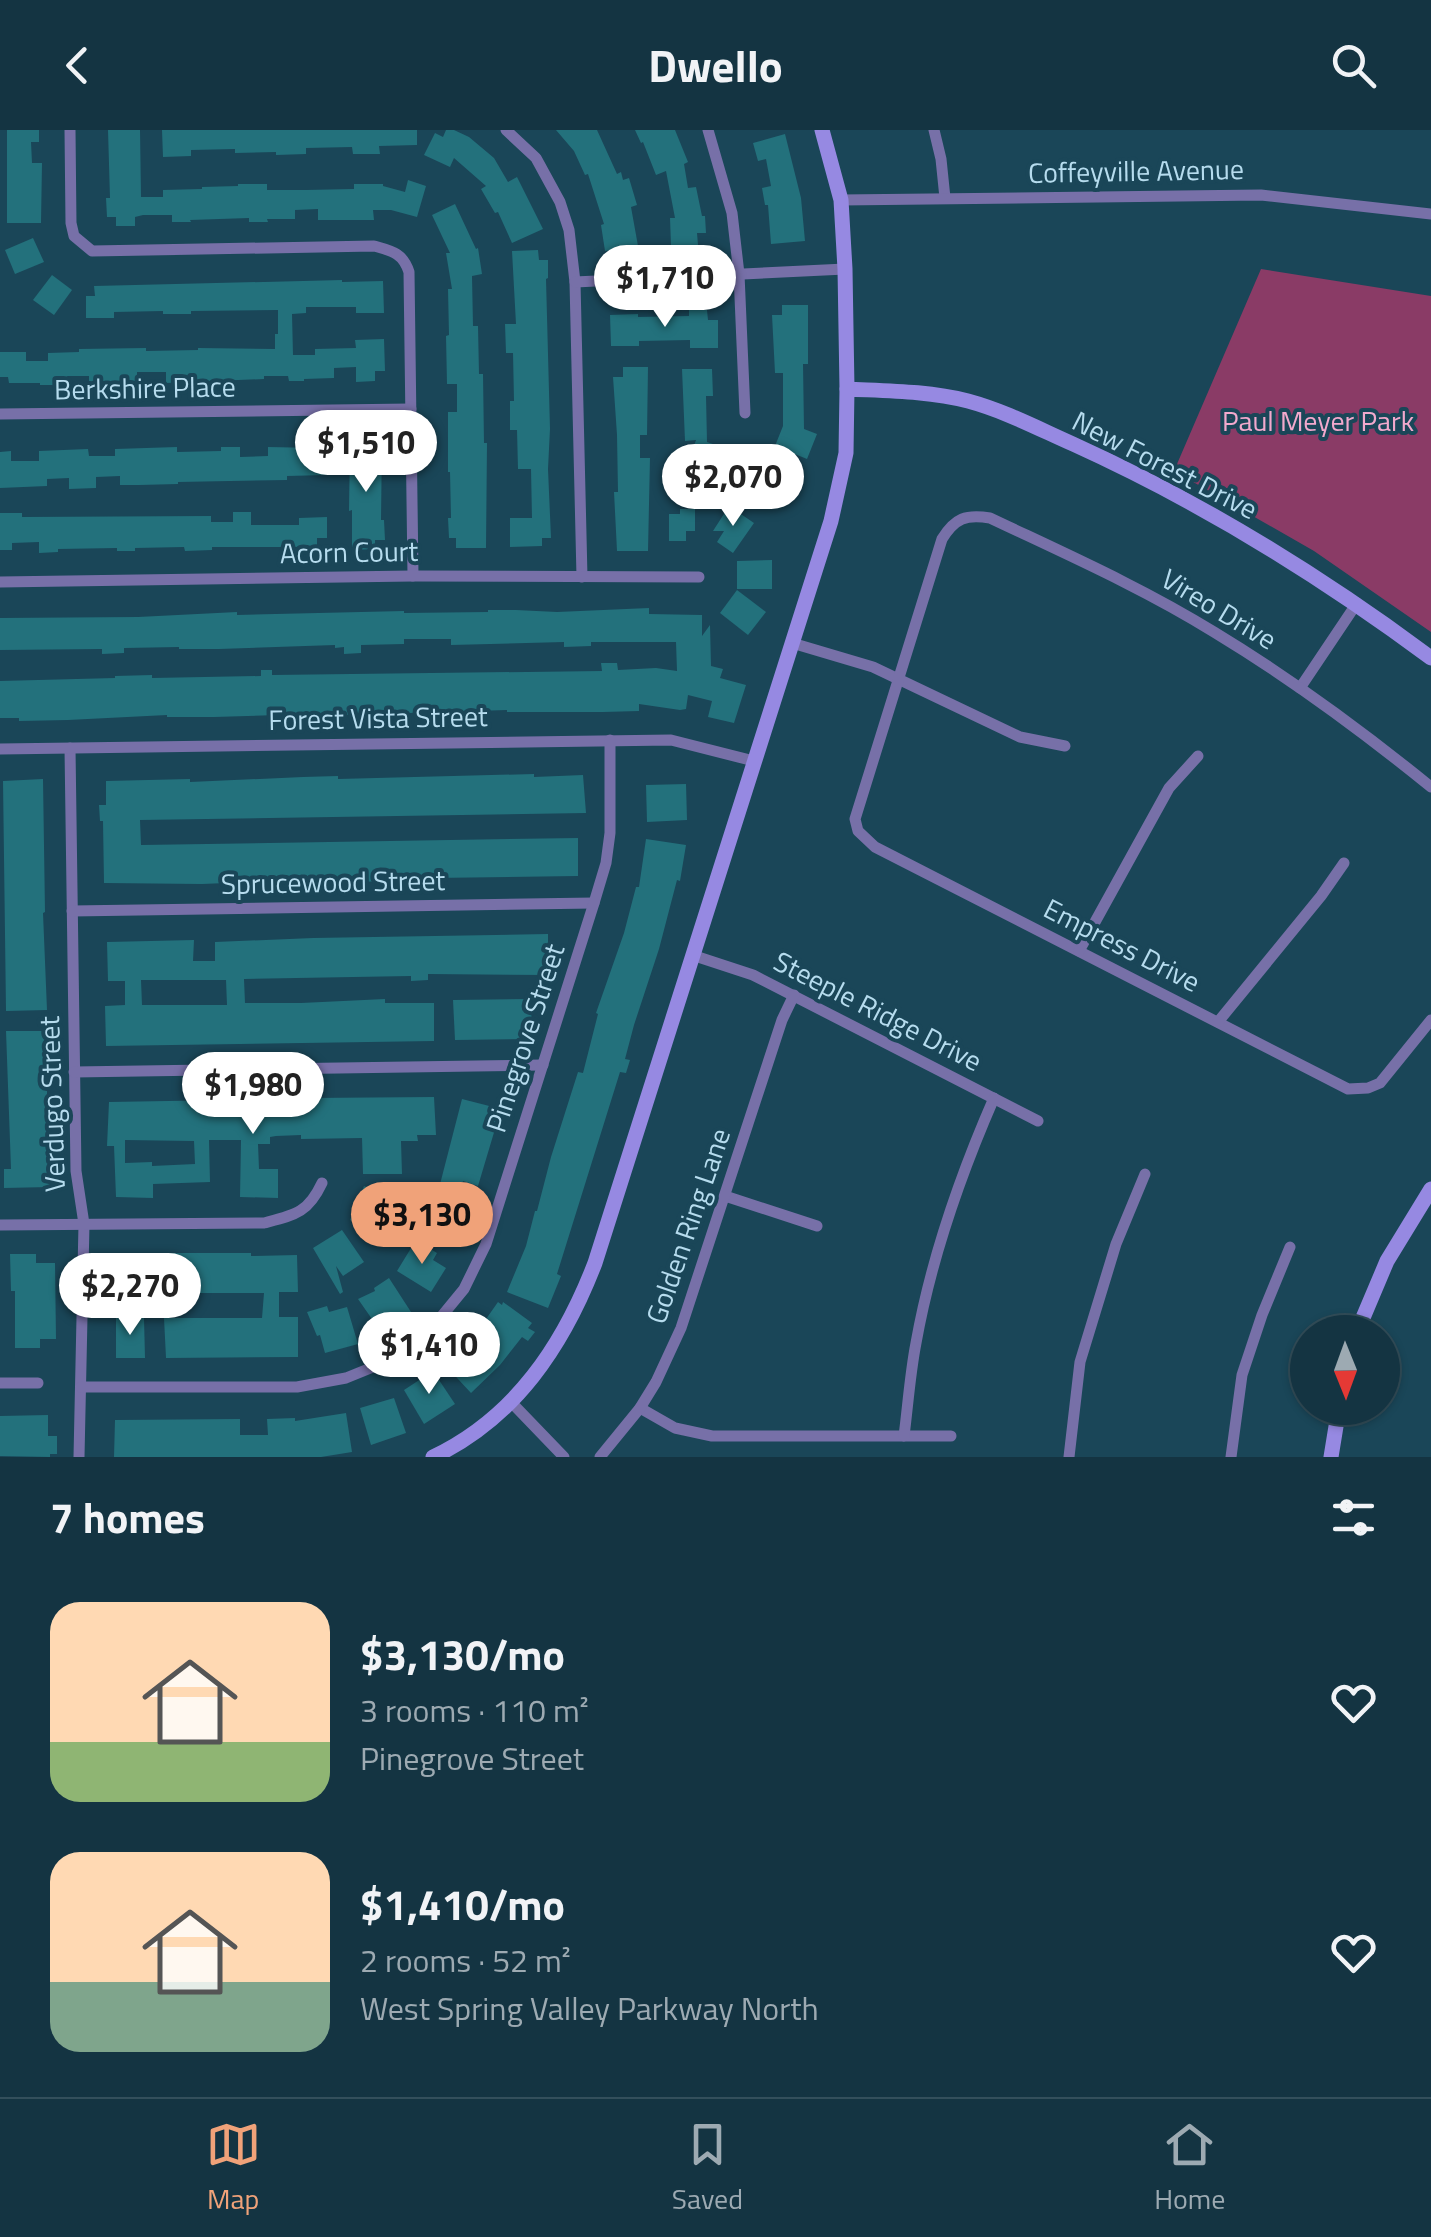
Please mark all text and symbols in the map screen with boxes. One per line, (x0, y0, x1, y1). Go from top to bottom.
text: Dwello (648, 31, 783, 99)
icon: back (50, 38, 105, 93)
icon: search (1326, 38, 1381, 93)
street label: Coffeyville Avenue (1028, 147, 1244, 194)
pin: $1,710 (584, 245, 746, 330)
text: $1,710 (616, 253, 714, 301)
street label: Berkshire Place (54, 364, 236, 411)
street label: New Forest Drive (1065, 399, 1265, 530)
park label: Paul Meyer Park (1222, 399, 1414, 442)
pin: $1,510 (285, 410, 447, 495)
text: $1,510 (317, 418, 415, 466)
pin: $2,070 (652, 444, 814, 529)
text: $2,070 (684, 452, 782, 500)
street label: Acorn Court (279, 529, 419, 574)
street label: Vireo Drive (1153, 557, 1285, 660)
street label: Forest Vista Street (268, 694, 488, 741)
street label: Sprucewood Street (220, 858, 446, 905)
street label: Empress Drive (1036, 887, 1208, 1002)
street label: Pinegrove Street (474, 938, 575, 1138)
street label: Steeple Ridge Drive (767, 939, 990, 1082)
street label: Verdugo Street (27, 1015, 76, 1193)
pin: $1,980 (172, 1052, 334, 1137)
text: $1,980 (204, 1060, 302, 1108)
street label: Golden Ring Lane (634, 1122, 741, 1329)
pin: $3,130 (341, 1182, 503, 1267)
text: $3,130 (373, 1190, 471, 1238)
pin: $2,270 (49, 1253, 211, 1338)
text: $2,270 (81, 1261, 179, 1309)
pin: $1,410 (348, 1312, 510, 1397)
north arrow (1290, 1315, 1400, 1425)
map controls (1290, 1315, 1400, 1425)
text: $1,410 (380, 1320, 478, 1368)
text: 7 homes (50, 1485, 205, 1549)
icon: filters (1326, 1490, 1381, 1545)
text: $3,130/mo (360, 1622, 565, 1686)
icon: home (130, 1642, 250, 1762)
icon: heart (1326, 1675, 1381, 1730)
text: 3 rooms · 110 m² (360, 1686, 589, 1734)
text: Pinegrove Street (360, 1734, 584, 1782)
text: $1,410/mo (360, 1872, 565, 1936)
icon: home (130, 1892, 250, 2012)
icon: heart (1326, 1925, 1381, 1980)
text: 2 rooms · 52 m² (360, 1936, 571, 1984)
text: West Spring Valley Parkway North (360, 1984, 819, 2032)
tab: Map (206, 2117, 261, 2220)
tab: Saved (672, 2117, 743, 2220)
tab: Home (1154, 2117, 1225, 2220)

